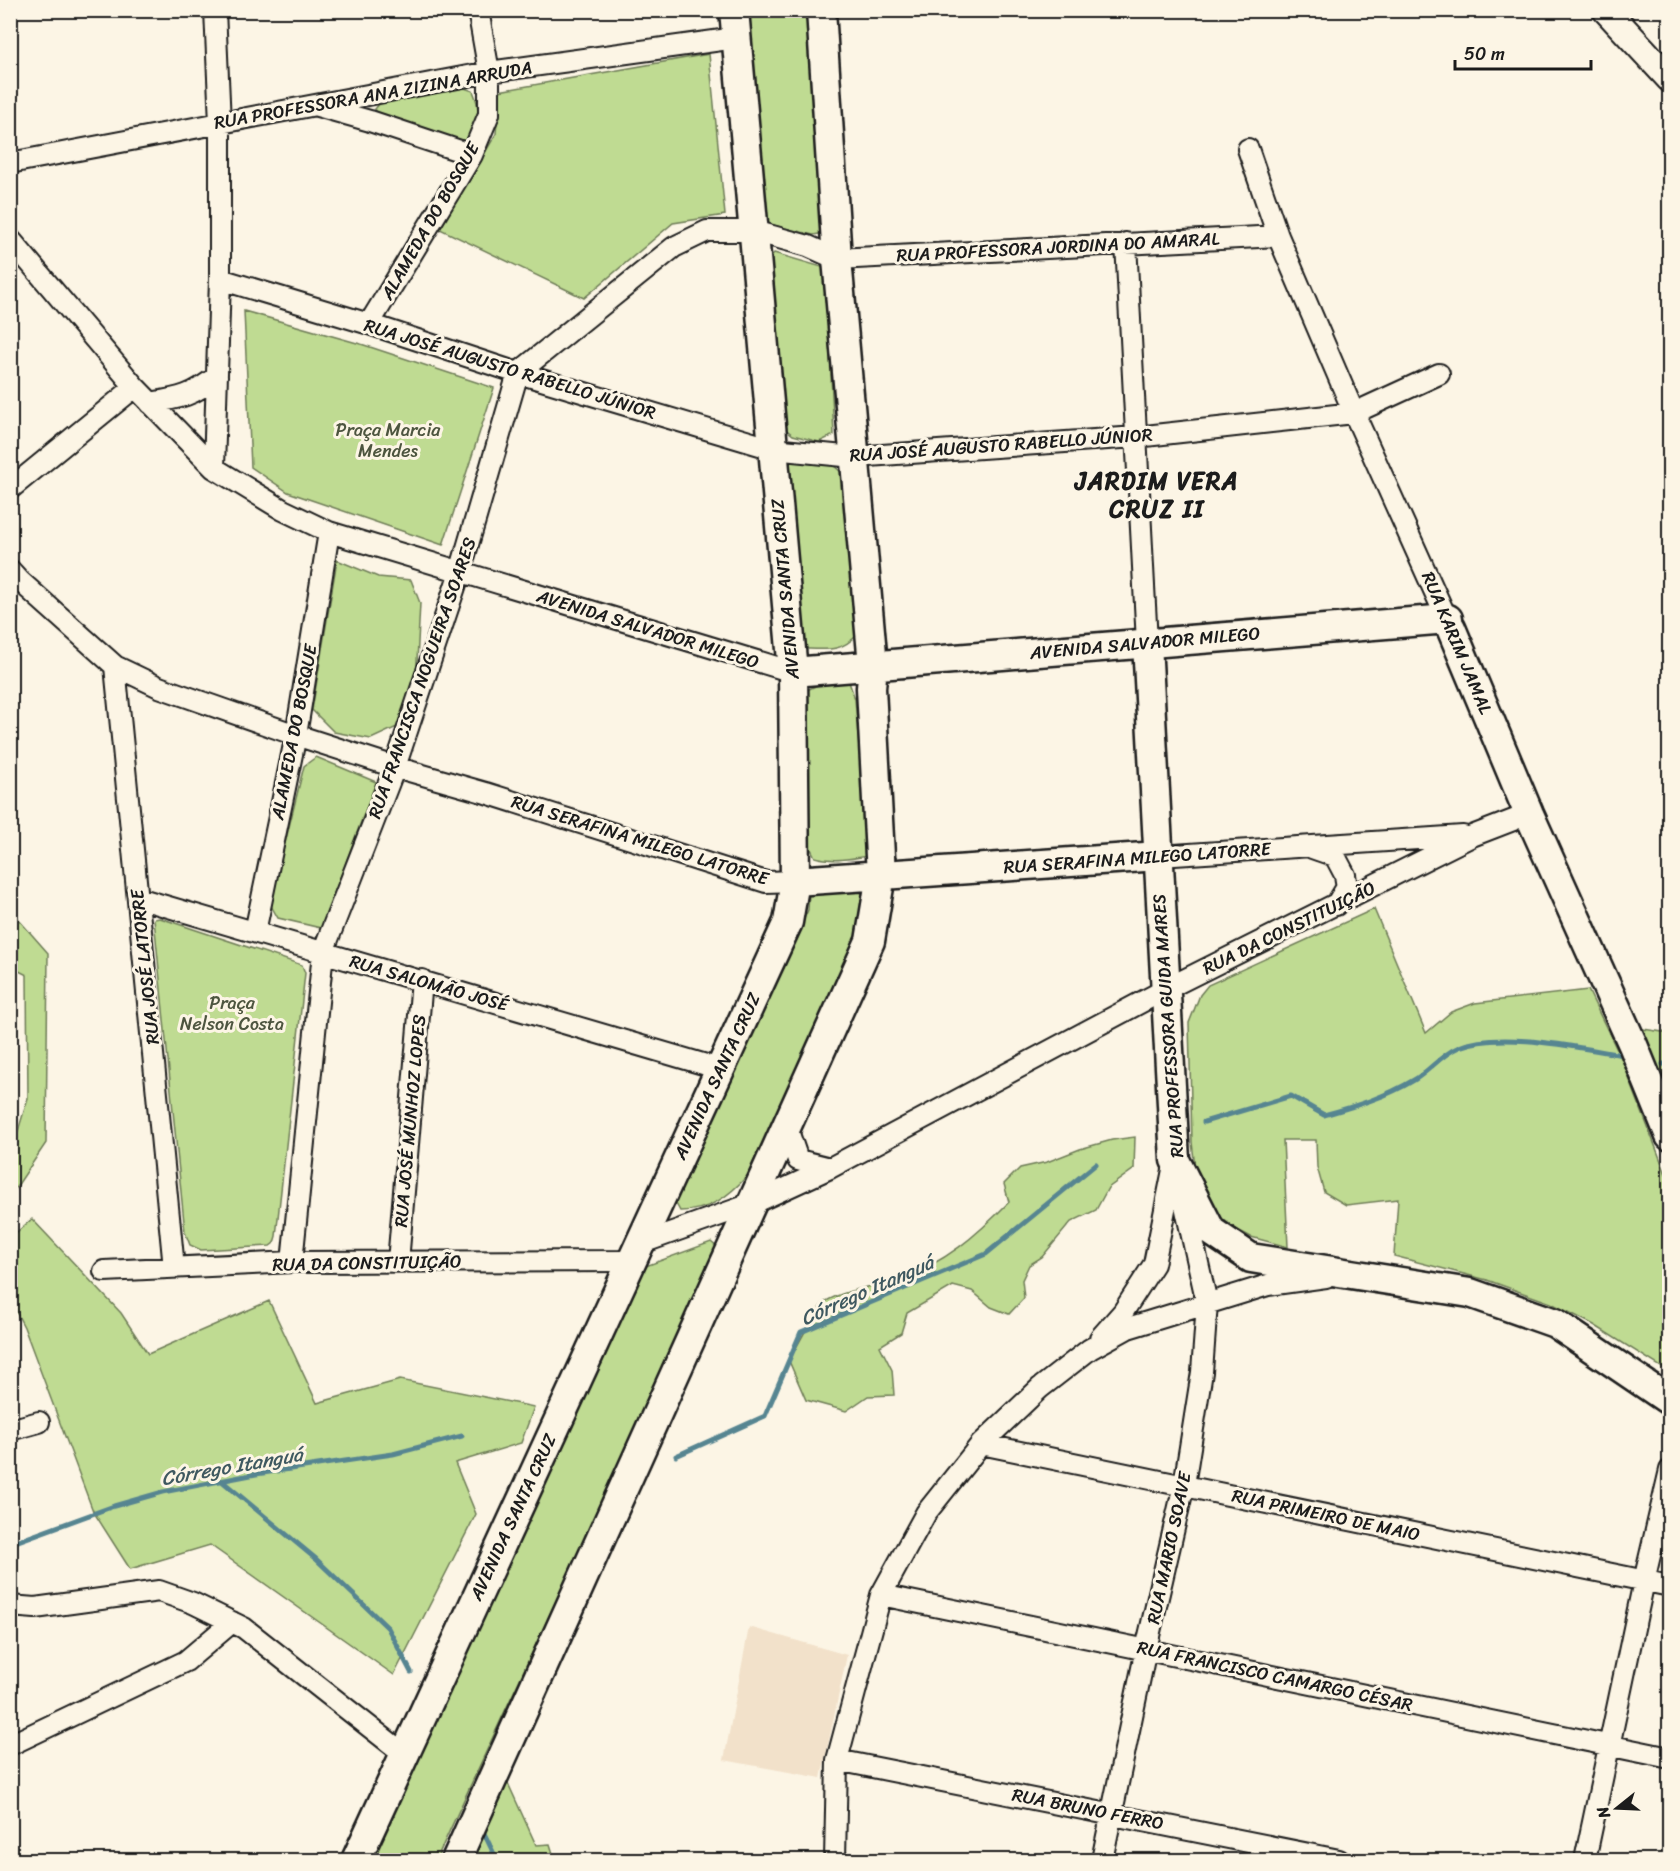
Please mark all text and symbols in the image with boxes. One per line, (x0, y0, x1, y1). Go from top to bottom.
scale bar (1455, 33, 1592, 71)
text: 50 m (1464, 38, 1505, 70)
street label: RUA PROFESSORA ANA ZIZINA ARRUDA (212, 51, 534, 139)
street label: ALAMEDA DO BOSQUE (371, 135, 489, 307)
street label: RUA PROFESSORA JORDINA DO AMARAL (896, 223, 1221, 271)
street label: RUA JOSÉ AUGUSTO RABELLO JÚNIOR (360, 309, 660, 429)
park label: Praça Marcia Mendes (336, 414, 441, 467)
street label: RUA JOSÉ AUGUSTO RABELLO JÚNIOR (848, 418, 1154, 472)
district label: JARDIM VERA CRUZ II (1073, 460, 1239, 530)
street label: AVENIDA SANTA CRUZ (761, 497, 809, 682)
street label: RUA FRANCISCA NOGUEIRA SOARES (359, 533, 485, 823)
street label: RUA KARIM JAMAL (1412, 566, 1502, 720)
street label: AVENIDA SALVADOR MILEGO (532, 580, 763, 678)
street label: AVENIDA SALVADOR MILEGO (1028, 617, 1261, 669)
street label: ALAMEDA DO BOSQUE (261, 641, 327, 823)
street label: RUA SERAFINA MILEGO LATORRE (507, 786, 774, 895)
street label: RUA SERAFINA MILEGO LATORRE (1002, 833, 1273, 883)
street label: RUA DA CONSTITUIÇÃO (1197, 872, 1381, 984)
street label: RUA JOSÉ LATORRE (121, 887, 169, 1046)
street label: RUA PROFESSORA GUIDA MARES (1143, 893, 1193, 1159)
street label: RUA SALOMÃO JOSÉ (346, 945, 513, 1021)
park label: Praça Nelson Costa (180, 987, 284, 1040)
street label: AVENIDA SANTA CRUZ (664, 987, 770, 1166)
street label: RUA JOSÉ MUNHOZ LOPES (385, 1013, 435, 1229)
water label: Córrego Itanguá (795, 1244, 942, 1336)
street label: RUA DA CONSTITUIÇÃO (272, 1245, 462, 1281)
street label: AVENIDA SANTA CRUZ (460, 1428, 566, 1607)
water label: Córrego Itanguá (159, 1436, 309, 1496)
street label: RUA MARIO SOAVE (1137, 1468, 1201, 1627)
street label: RUA PRIMEIRO DE MAIO (1229, 1479, 1423, 1551)
street label: RUA FRANCISCO CAMARGO CÉSAR (1134, 1631, 1416, 1721)
north arrow (1587, 1778, 1647, 1838)
street label: RUA BRUNO FERRO (1009, 1779, 1167, 1839)
text: N (1587, 1802, 1619, 1823)

